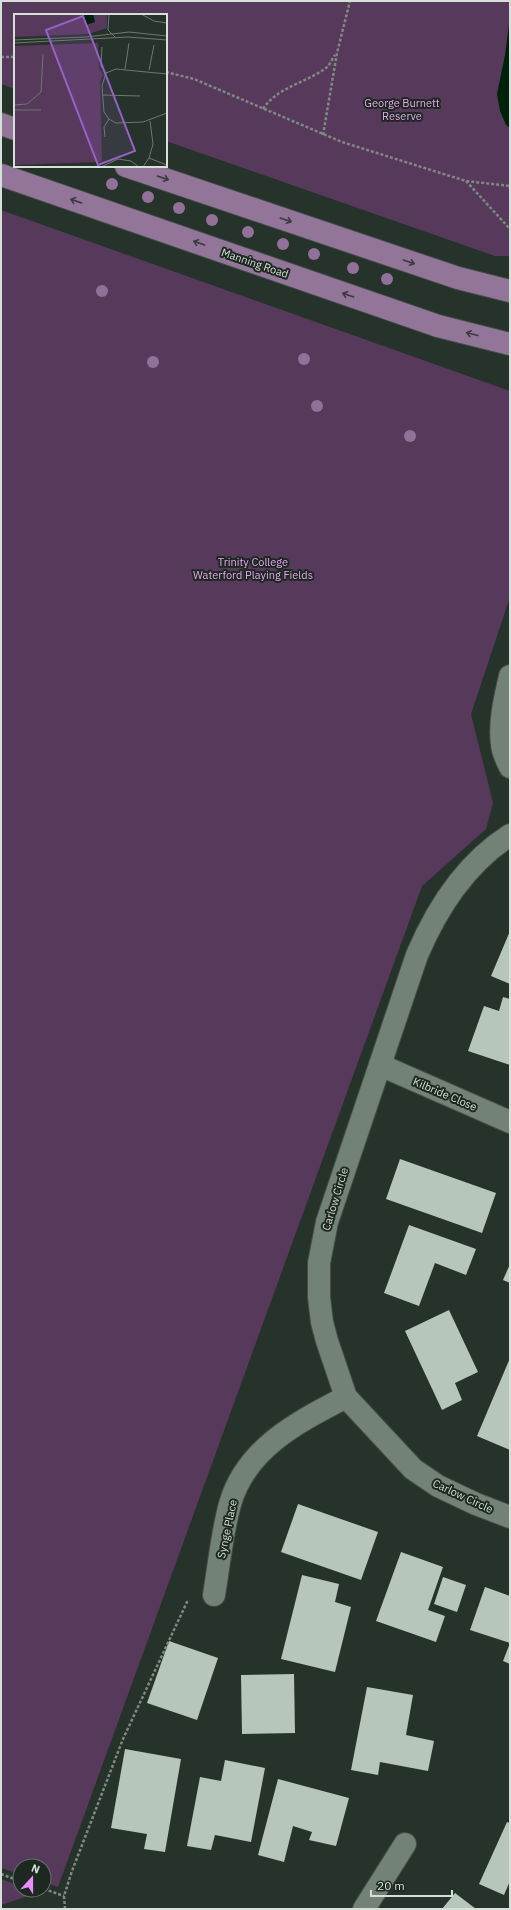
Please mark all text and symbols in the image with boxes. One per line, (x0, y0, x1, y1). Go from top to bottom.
inset map (14, 14, 167, 167)
park label: George Burnett Reserve (364, 96, 440, 123)
one-way arrow (156, 175, 168, 183)
one-way arrow (70, 197, 83, 204)
one-way arrow (279, 217, 292, 224)
one-way arrow (193, 239, 205, 247)
street label: Manning Road (220, 245, 290, 281)
one-way arrow (403, 258, 415, 266)
one-way arrow (342, 291, 355, 298)
one-way arrow (466, 330, 479, 338)
park label: Trinity College Waterford Playing Fields (193, 555, 313, 582)
street label: Kilbride Close (411, 1074, 479, 1114)
street label: Carlow Circle (319, 1166, 351, 1232)
street label: Carlow Circle (431, 1476, 495, 1516)
street label: Synge Place (214, 1498, 240, 1560)
north arrow (12, 1858, 52, 1898)
text: N (29, 1861, 42, 1877)
scale bar (371, 1872, 452, 1898)
text: 20 m (377, 1878, 405, 1893)

